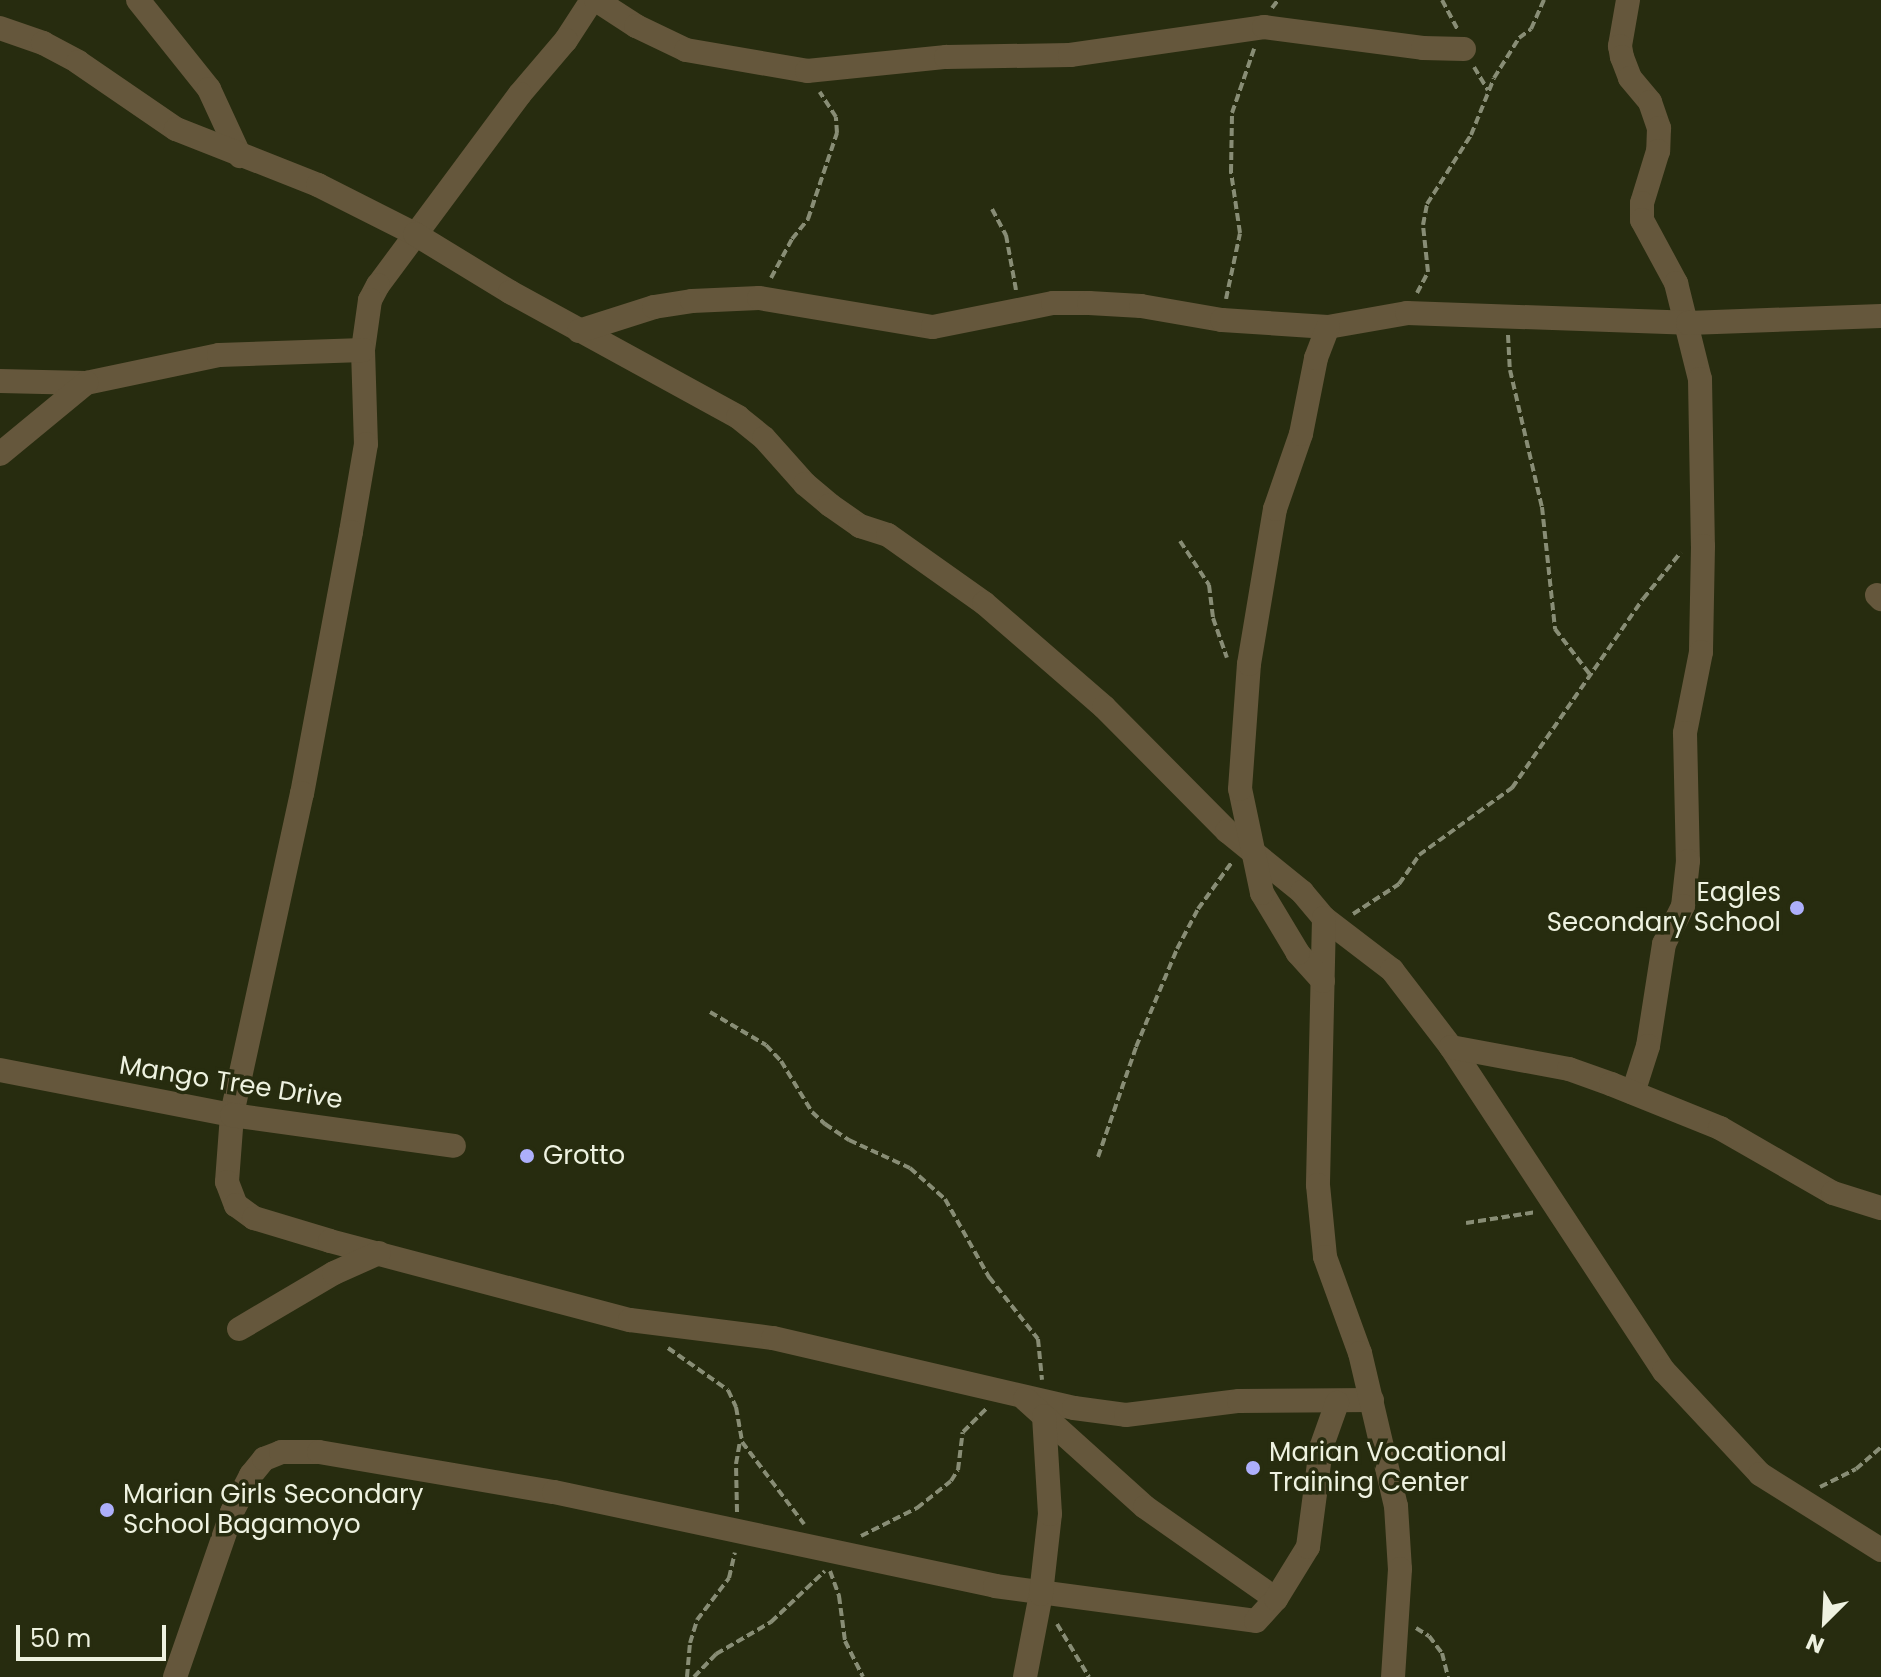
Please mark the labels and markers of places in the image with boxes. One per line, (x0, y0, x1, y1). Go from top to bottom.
place label: Eagles Secondary School (1547, 877, 1781, 938)
marker: Eagles Secondary School (1788, 899, 1806, 917)
place label: Grotto (543, 1140, 625, 1172)
marker: Grotto (518, 1147, 536, 1165)
place label: Marian Vocational Training Center (1269, 1437, 1507, 1498)
marker: Marian Vocational Training Center (1244, 1459, 1262, 1477)
place label: Marian Girls Secondary School Bagamoyo (123, 1479, 423, 1540)
marker: Marian Girls Secondary School Bagamoyo (98, 1501, 116, 1519)

